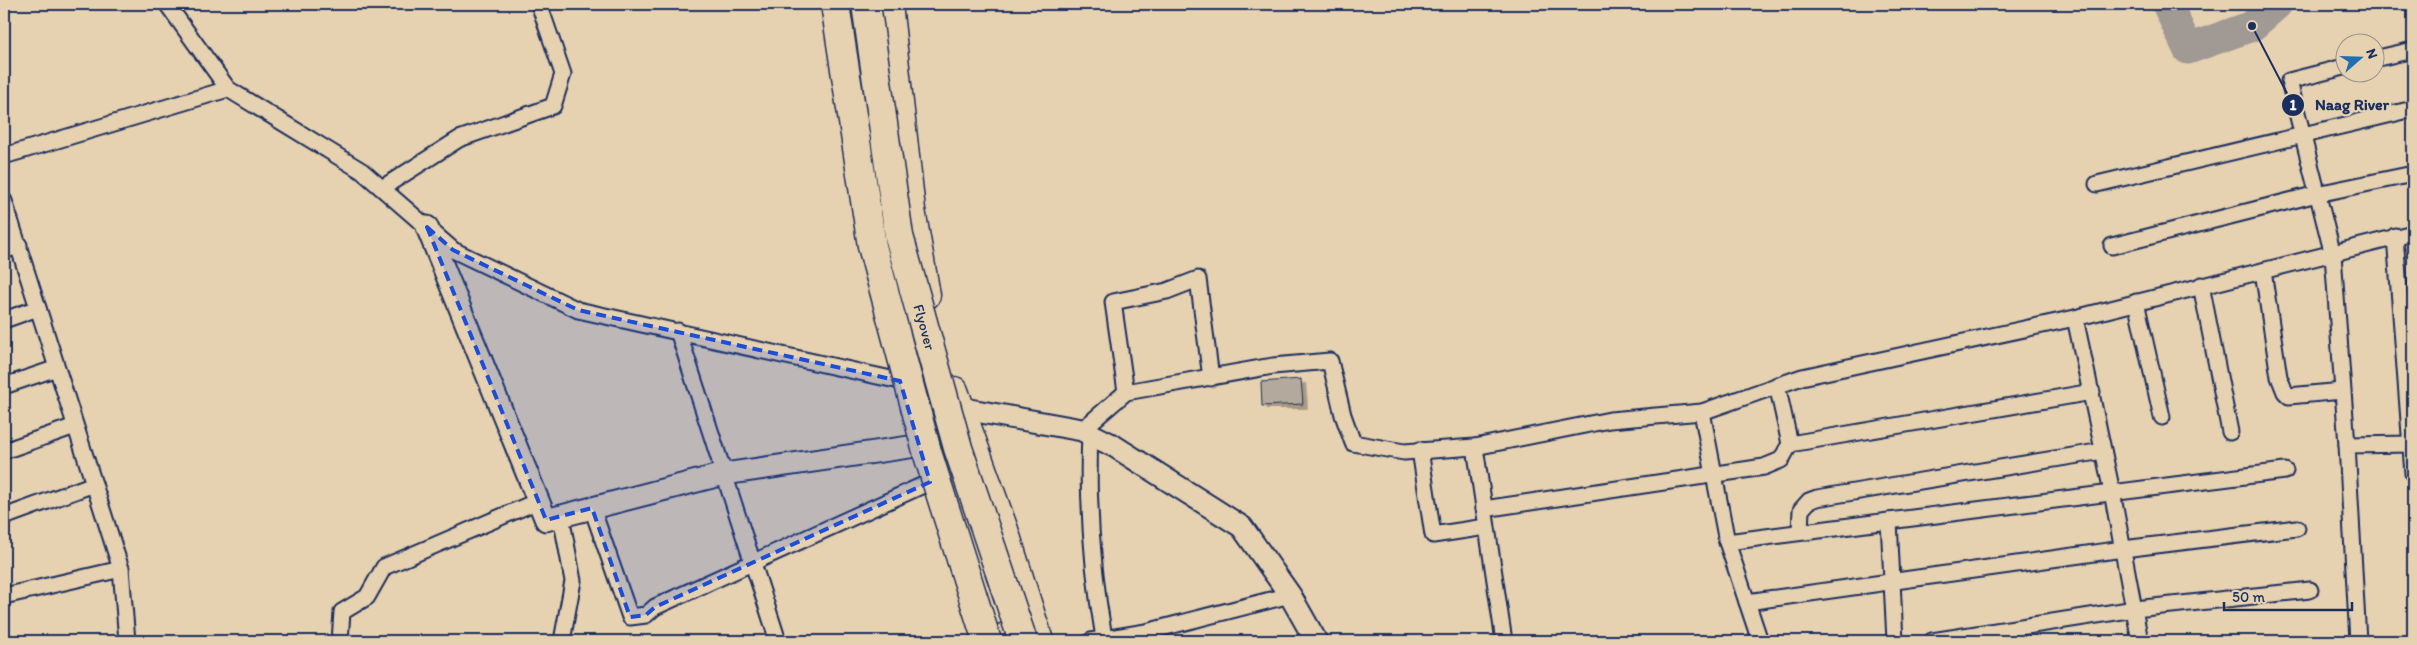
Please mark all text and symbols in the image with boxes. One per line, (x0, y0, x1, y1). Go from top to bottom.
north arrow (2334, 32, 2384, 82)
text: N (2362, 46, 2381, 61)
callout: Naag River (2280, 89, 2399, 120)
text: Naag River (2315, 95, 2390, 115)
text: 1 (2290, 96, 2297, 114)
street label: Flyover (909, 302, 939, 352)
scale bar (2224, 580, 2352, 612)
text: 50 m (2232, 588, 2265, 606)

